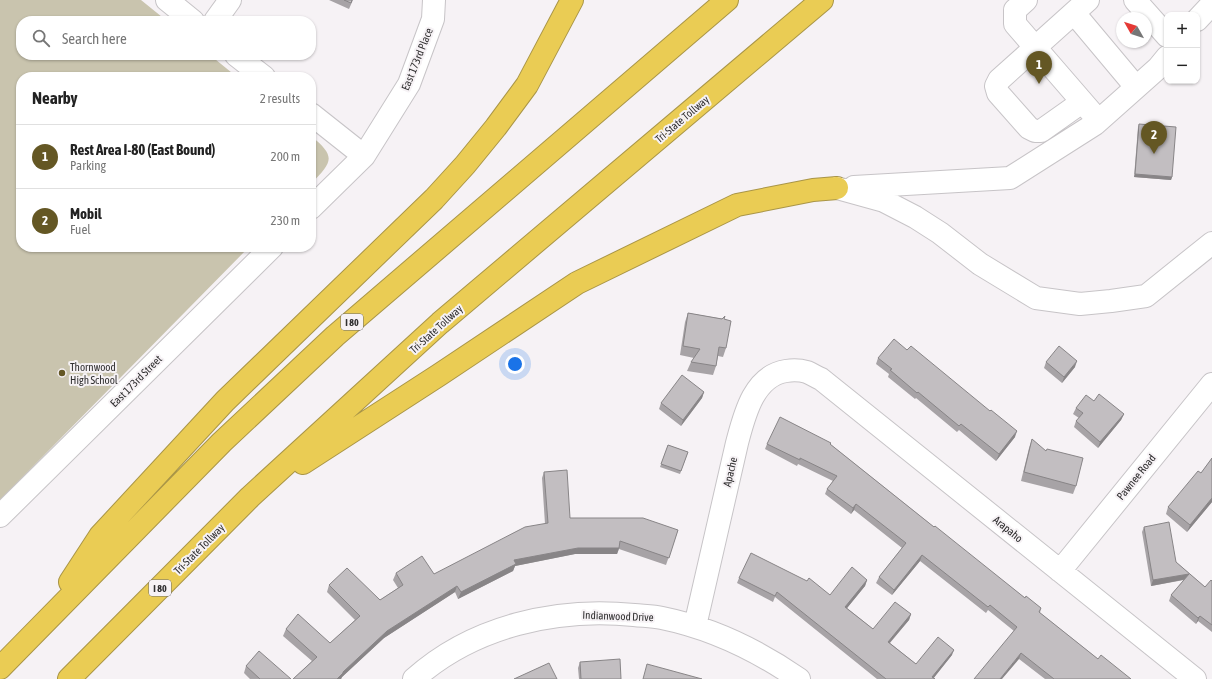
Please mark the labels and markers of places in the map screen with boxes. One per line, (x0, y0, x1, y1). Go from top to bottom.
pin: 1 (1026, 51, 1052, 84)
pin: 2 (1141, 121, 1167, 154)
place label: Thornwood High School (70, 361, 118, 386)
marker: Thornwood High School (57, 368, 67, 378)

